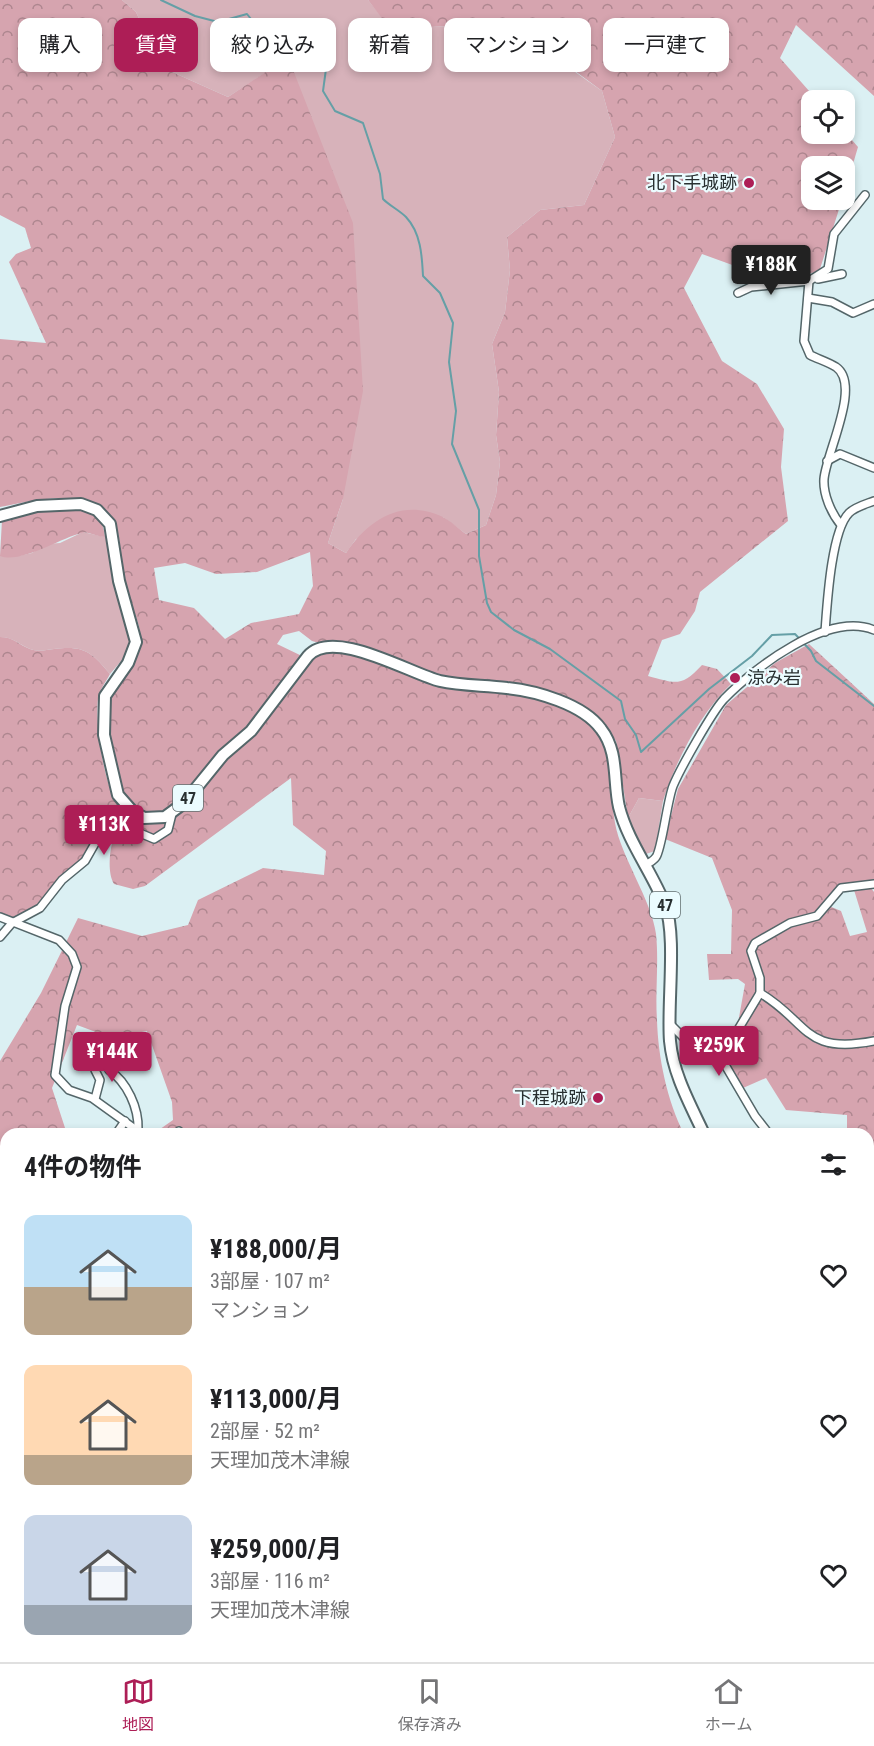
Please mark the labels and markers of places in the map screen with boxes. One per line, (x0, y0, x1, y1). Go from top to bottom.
place label: 北下手城跡 (647, 172, 737, 193)
marker: 北下手城跡 (742, 176, 756, 190)
pin: ¥188K (729, 245, 813, 296)
place label: 涼み岩 (747, 667, 801, 688)
marker: 涼み岩 (728, 671, 742, 685)
pin: ¥113K (62, 805, 146, 856)
pin: ¥259K (677, 1026, 761, 1077)
pin: ¥144K (70, 1032, 154, 1083)
place label: 下程城跡 (514, 1087, 586, 1108)
marker: 下程城跡 (591, 1091, 605, 1105)

